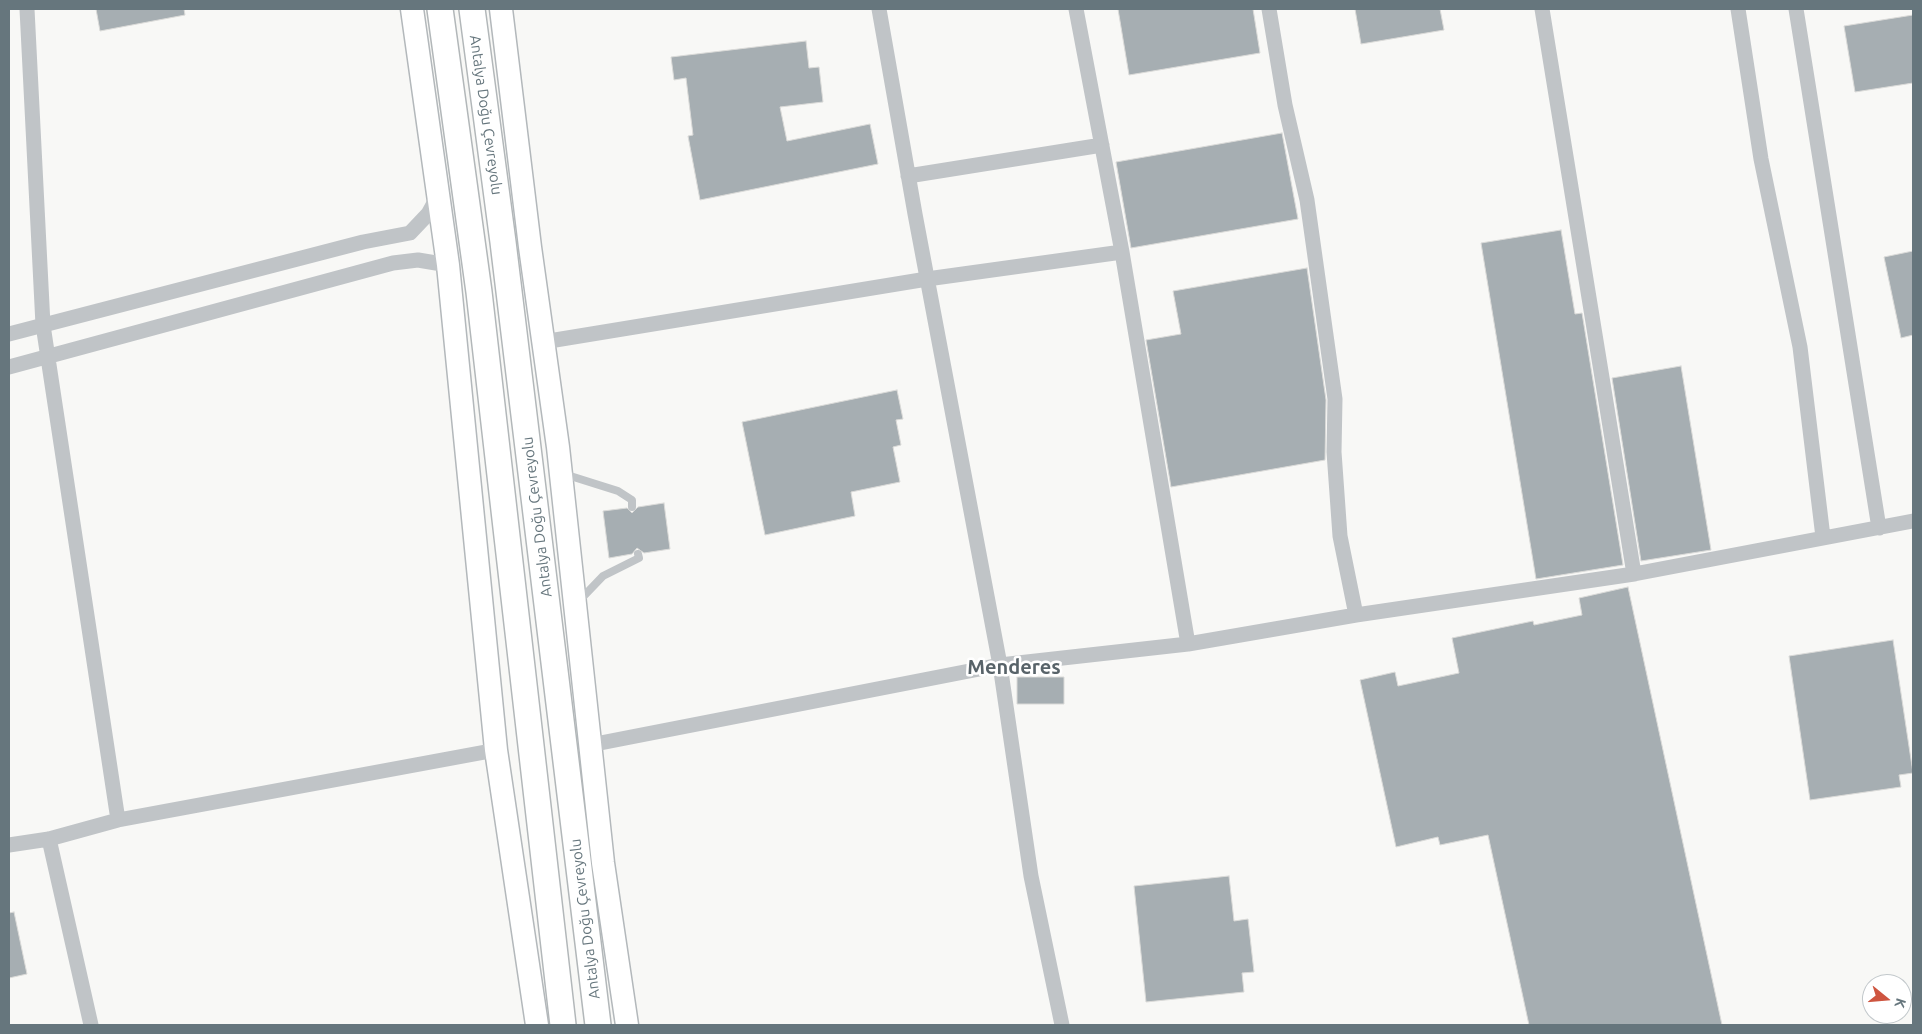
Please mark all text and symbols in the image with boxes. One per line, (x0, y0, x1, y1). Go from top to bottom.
street label: Antalya Doğu Çevreyolu (466, 34, 506, 196)
street label: Antalya Doğu Çevreyolu (518, 436, 556, 598)
district label: Menderes (967, 655, 1061, 679)
street label: Antalya Doğu Çevreyolu (566, 838, 604, 1000)
north arrow (1862, 974, 1912, 1024)
text: K (1891, 996, 1909, 1010)

